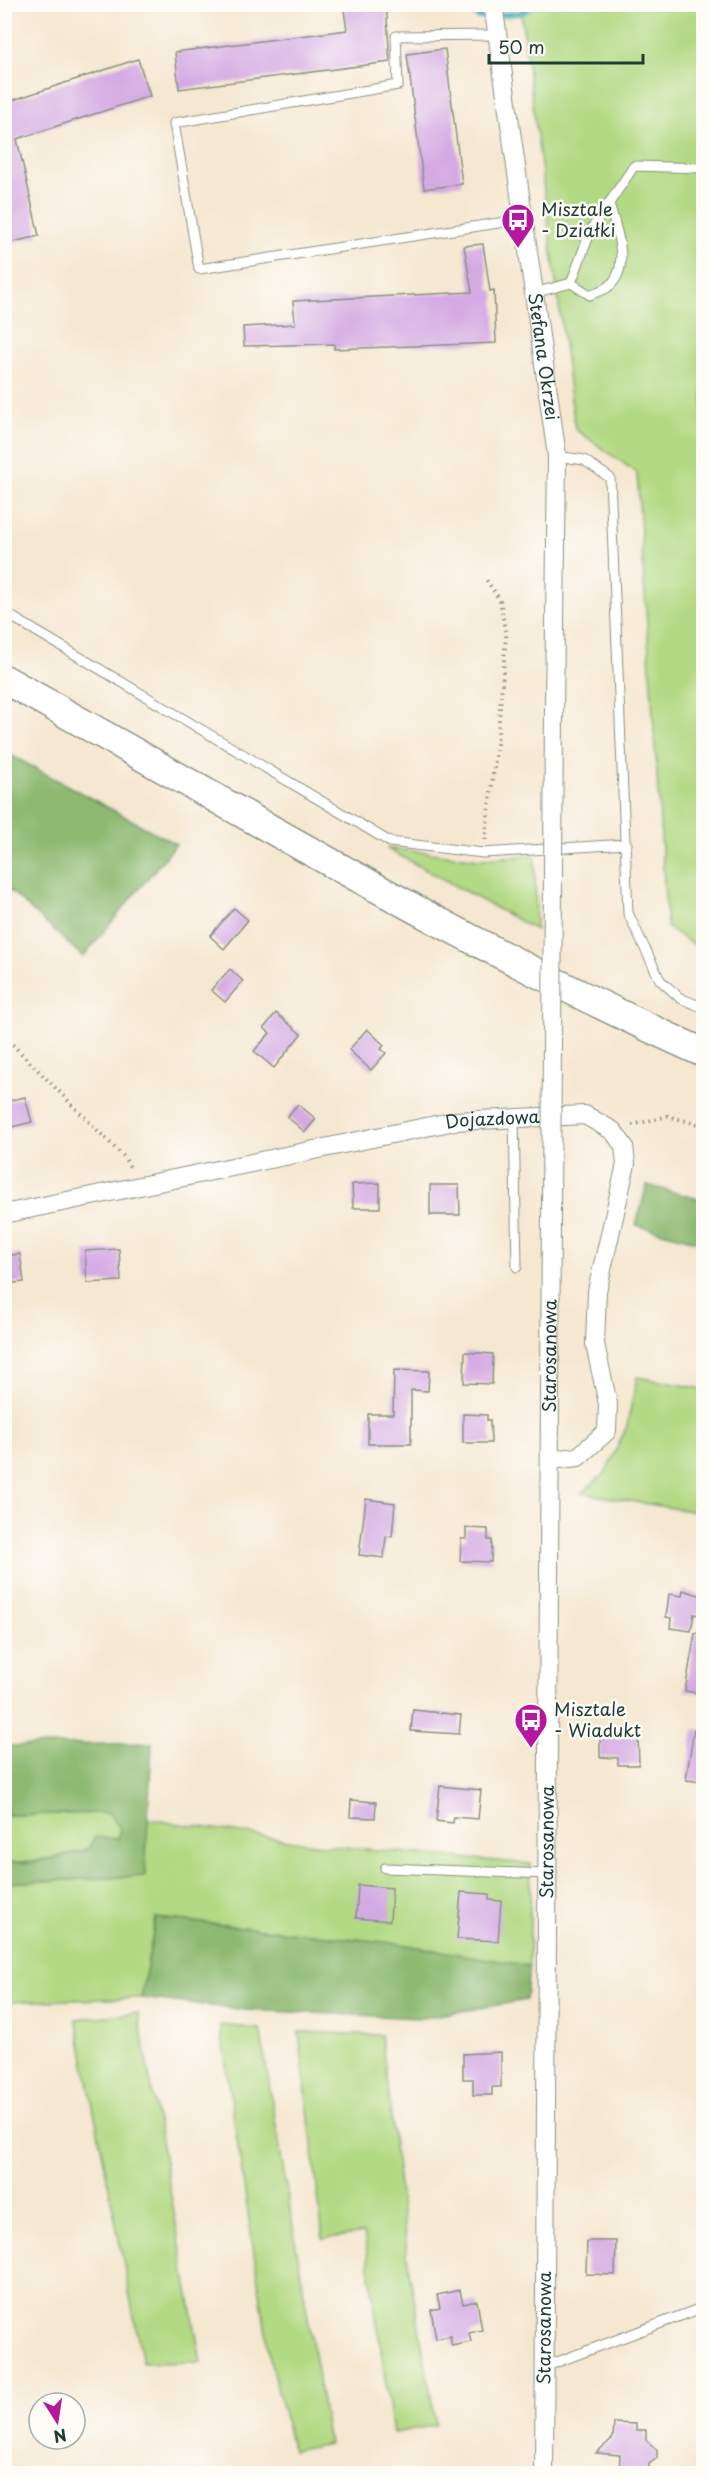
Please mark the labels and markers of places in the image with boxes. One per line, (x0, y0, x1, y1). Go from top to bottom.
place label: Misztale - Działki (541, 195, 615, 243)
bus stop icon: Misztale - Działki (500, 202, 536, 249)
place label: Misztale - Wiadukt (554, 1695, 641, 1743)
bus stop icon: Misztale - Wiadukt (513, 1702, 549, 1749)

